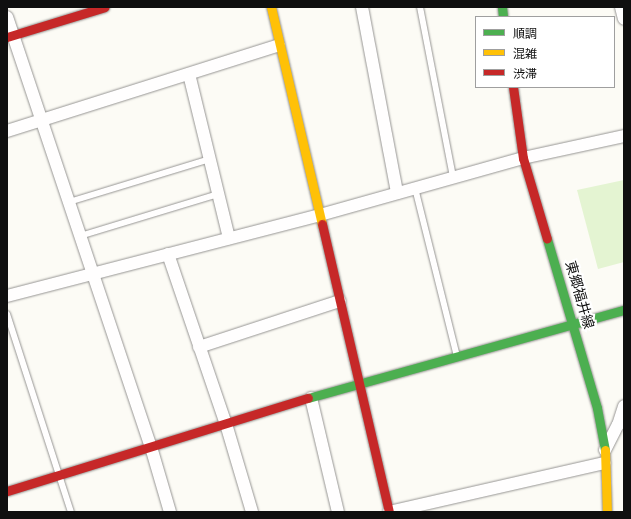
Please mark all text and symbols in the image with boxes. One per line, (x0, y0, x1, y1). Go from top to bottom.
legend (475, 16, 615, 88)
text: 順調 (513, 27, 537, 41)
text: 混雑 (513, 47, 537, 61)
text: 渋滞 (513, 67, 537, 81)
street label: 東郷福井線 (561, 259, 597, 331)

